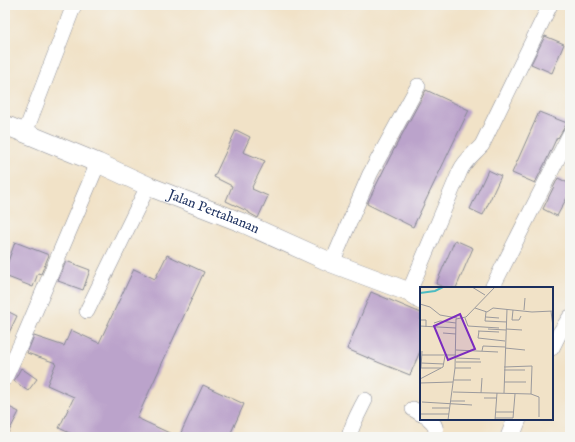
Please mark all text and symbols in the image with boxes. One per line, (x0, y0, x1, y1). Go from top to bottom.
street label: Jalan Pertahanan (163, 185, 263, 238)
inset map (420, 287, 553, 420)

